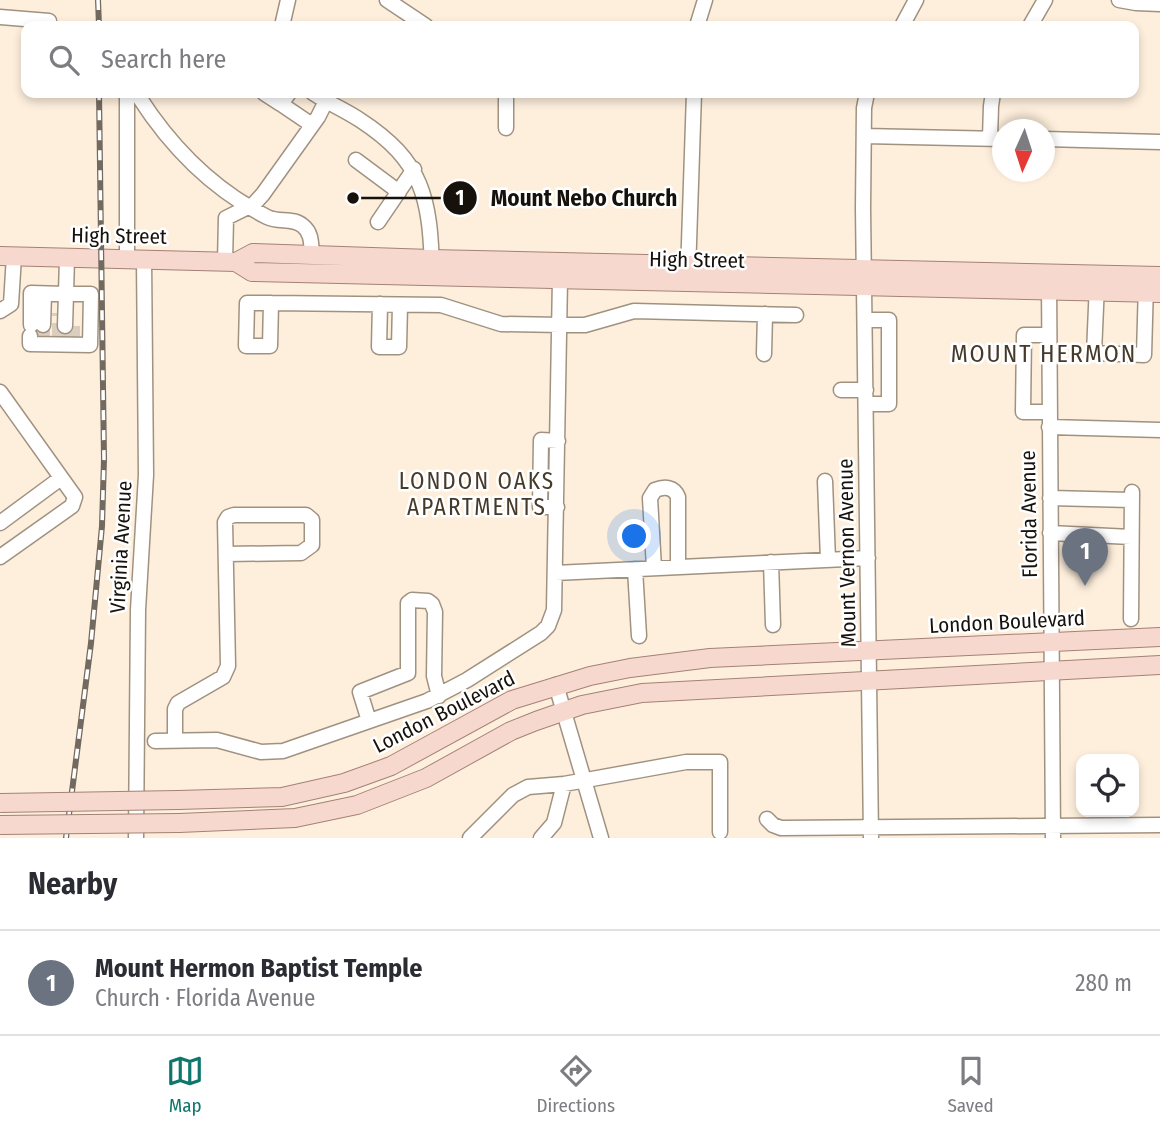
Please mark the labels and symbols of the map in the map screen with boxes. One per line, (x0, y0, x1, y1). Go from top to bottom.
north arrow (992, 119, 1055, 182)
callout: Mount Nebo Church (442, 176, 692, 220)
text: Mount Nebo Church (491, 184, 677, 212)
text: 1 (456, 185, 464, 211)
street label: High Street (71, 222, 167, 250)
street label: High Street (649, 246, 745, 274)
district label: MOUNT HERMON (951, 340, 1137, 368)
street label: Florida Avenue (1015, 450, 1043, 578)
street label: Mount Vernon Avenue (832, 458, 862, 648)
district label: LONDON OAKS APARTMENTS (399, 467, 555, 521)
street label: Virginia Avenue (105, 480, 137, 614)
your location (617, 519, 651, 553)
pin: 1 (1062, 528, 1108, 586)
street label: London Boulevard (929, 605, 1085, 639)
street label: London Boulevard (369, 665, 519, 759)

